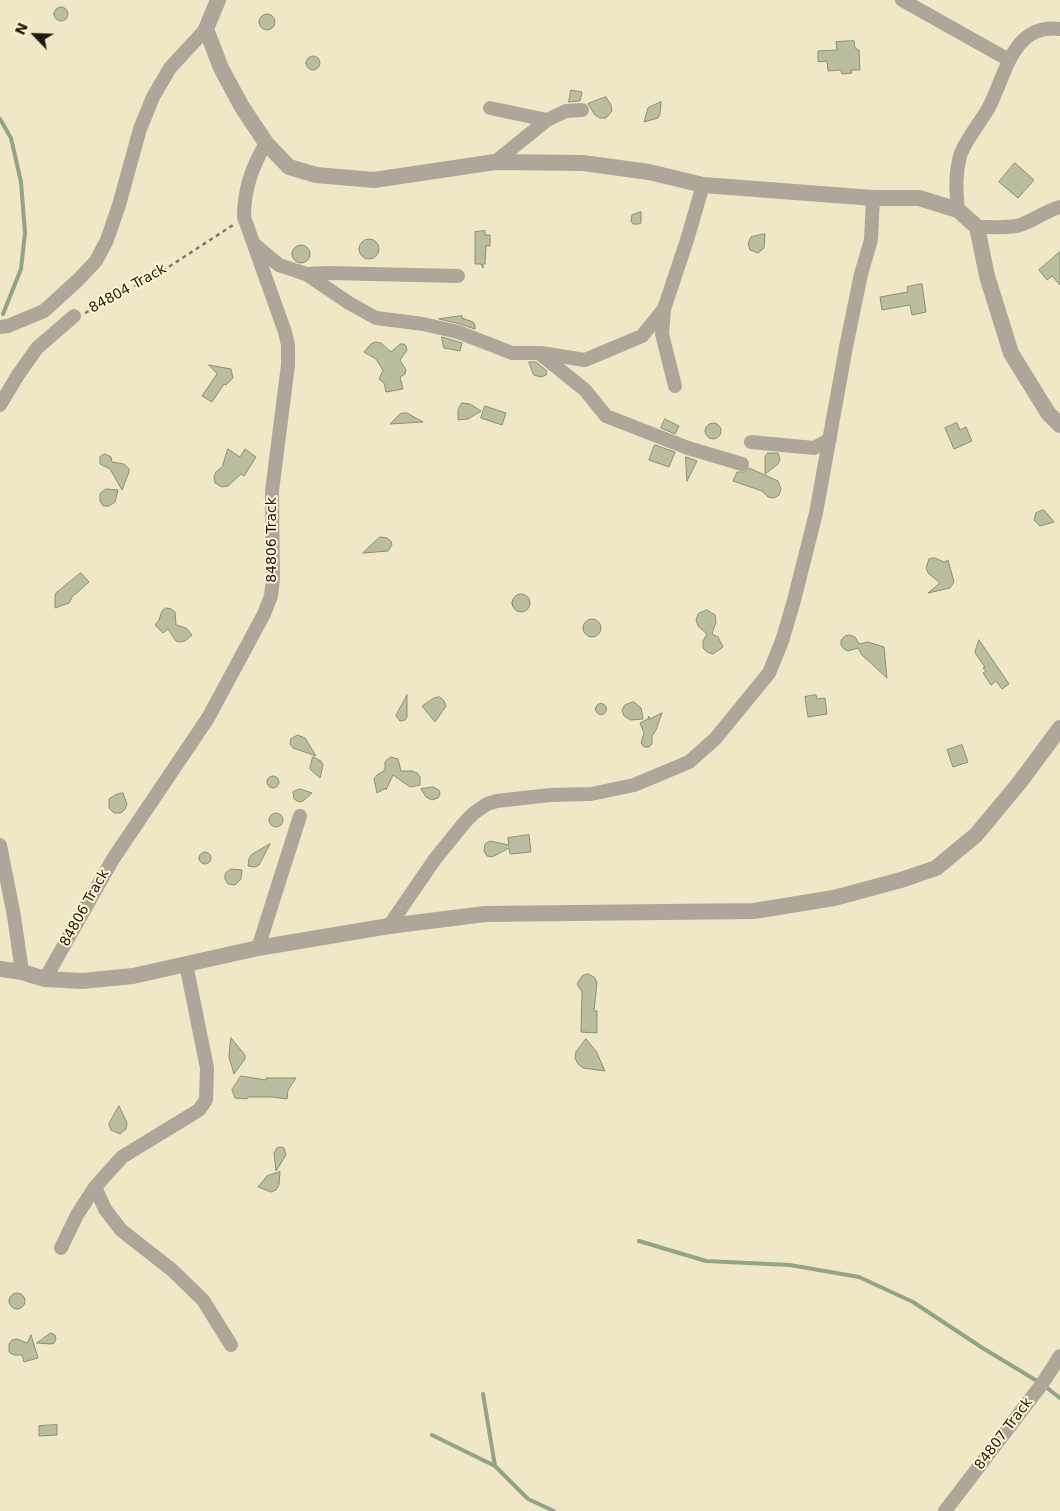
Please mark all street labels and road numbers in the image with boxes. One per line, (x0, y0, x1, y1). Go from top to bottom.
street label: 84804 Track (86, 261, 170, 317)
street label: 84806 Track (264, 497, 280, 583)
street label: 84806 Track (57, 866, 113, 950)
street label: 84807 Track (972, 1395, 1036, 1473)

